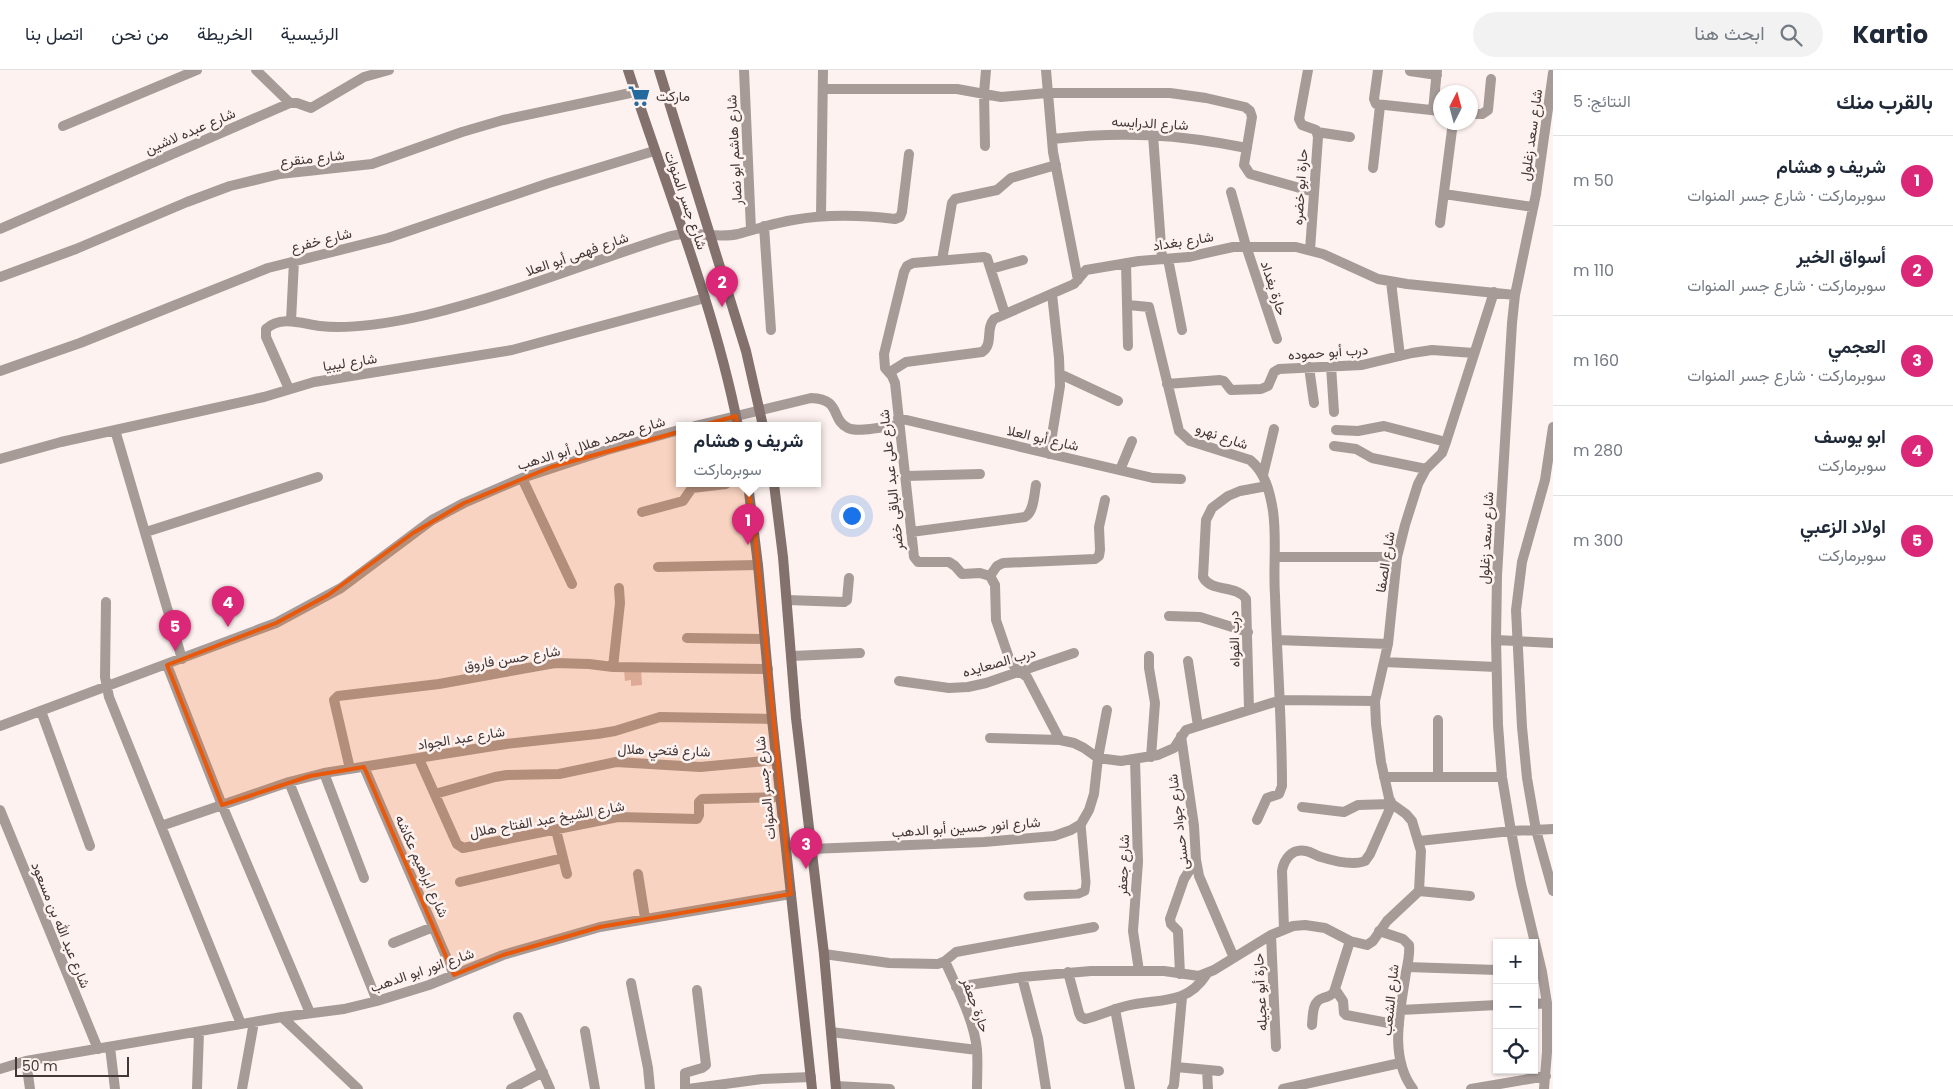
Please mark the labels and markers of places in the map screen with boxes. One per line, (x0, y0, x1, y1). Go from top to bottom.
supermarket icon: ماركت (626, 83, 652, 109)
place label: ماركت (656, 86, 690, 106)
pin: 2 (706, 266, 738, 307)
pin: 1 (732, 504, 764, 545)
pin: 4 (212, 586, 244, 627)
pin: 5 (159, 610, 191, 651)
pin: 3 (790, 828, 822, 869)

